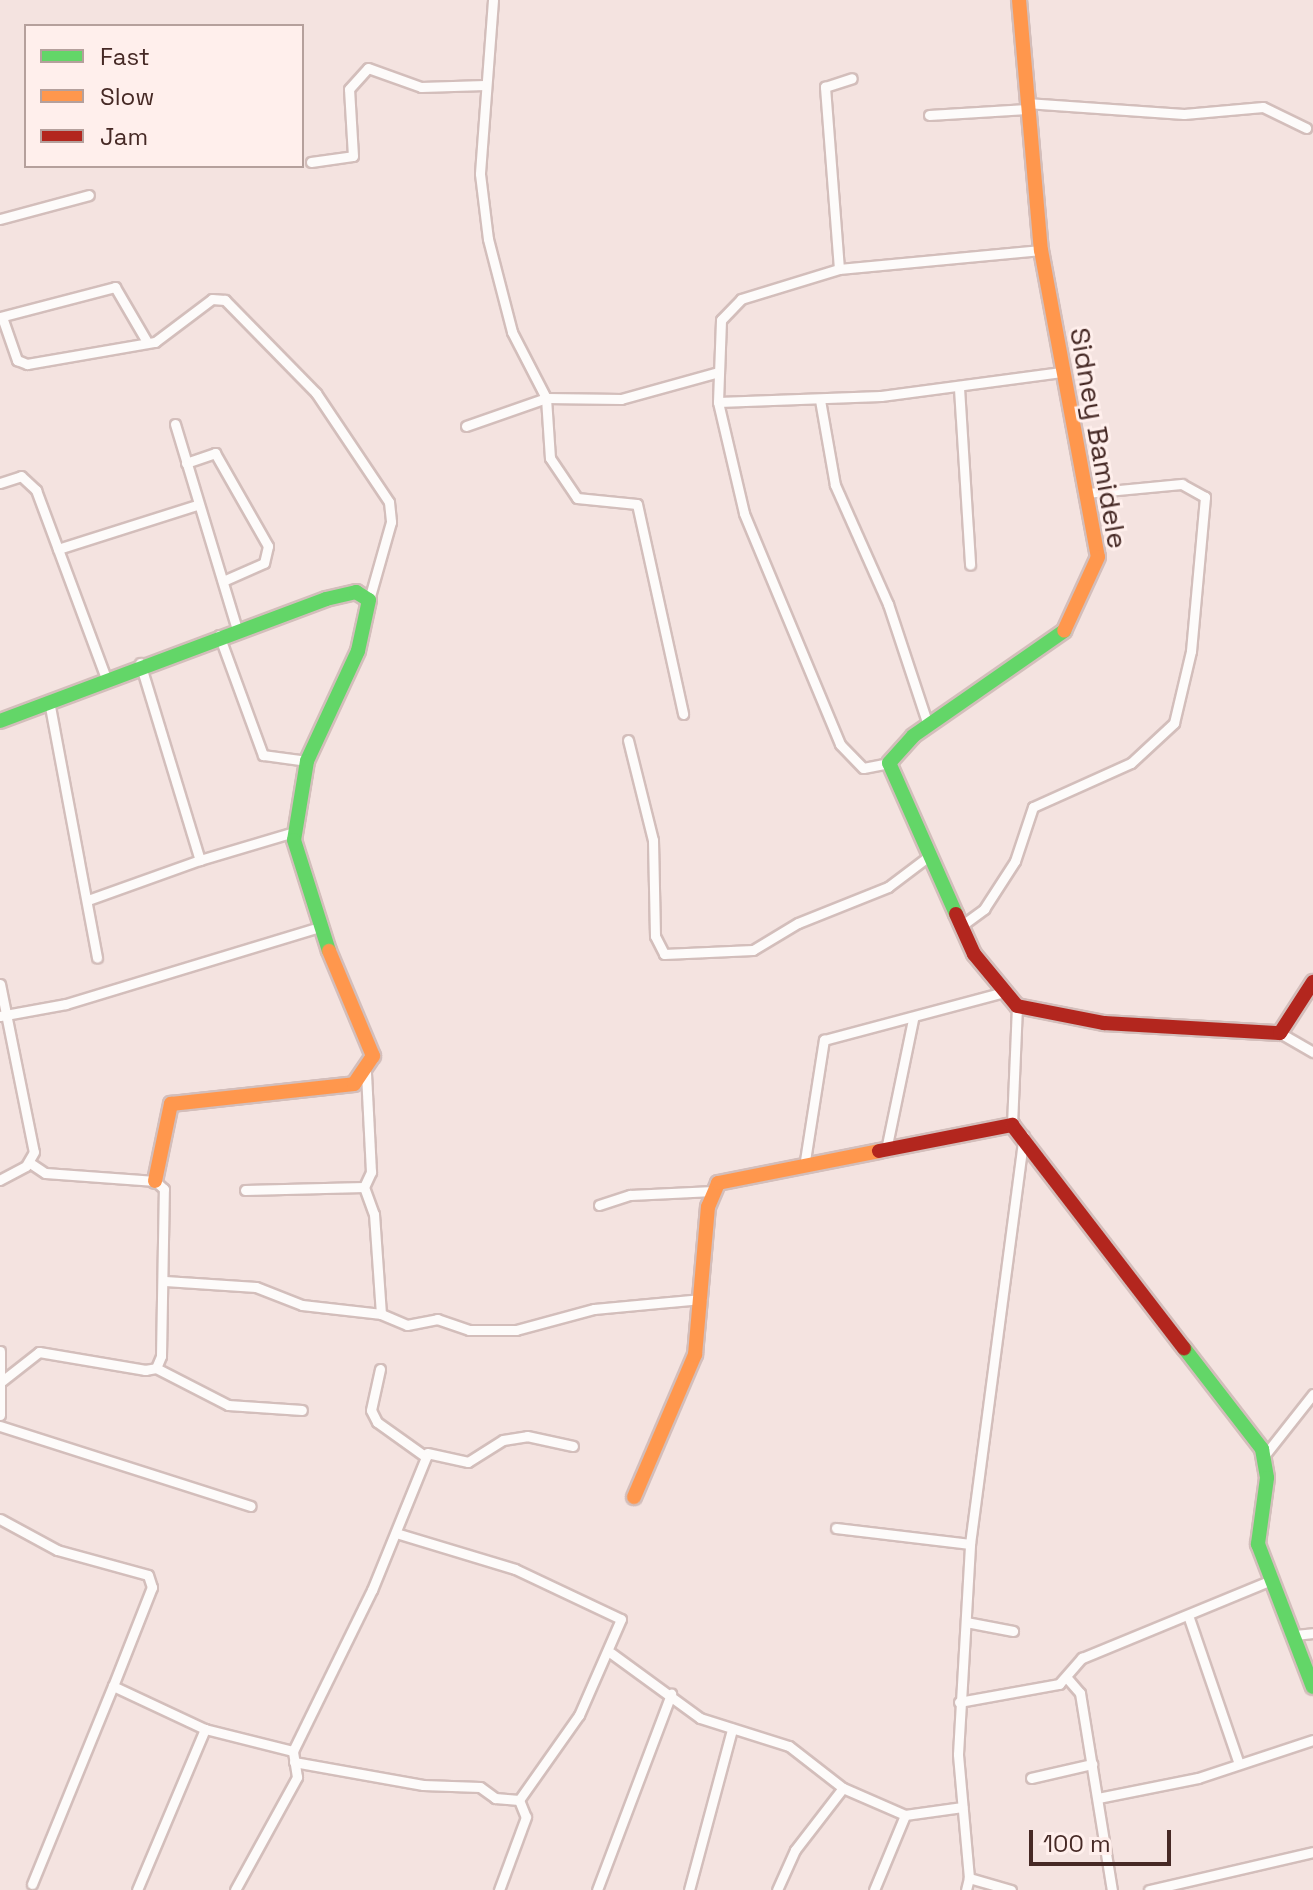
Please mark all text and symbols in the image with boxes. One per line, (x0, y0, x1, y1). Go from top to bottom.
legend (24, 24, 304, 168)
text: Fast (100, 41, 150, 72)
text: Slow (100, 81, 154, 112)
text: Jam (100, 121, 148, 152)
street label: Sidney Bamidele (1063, 325, 1135, 551)
scale bar (1033, 1814, 1175, 1864)
text: 100 m (1043, 1828, 1111, 1859)

